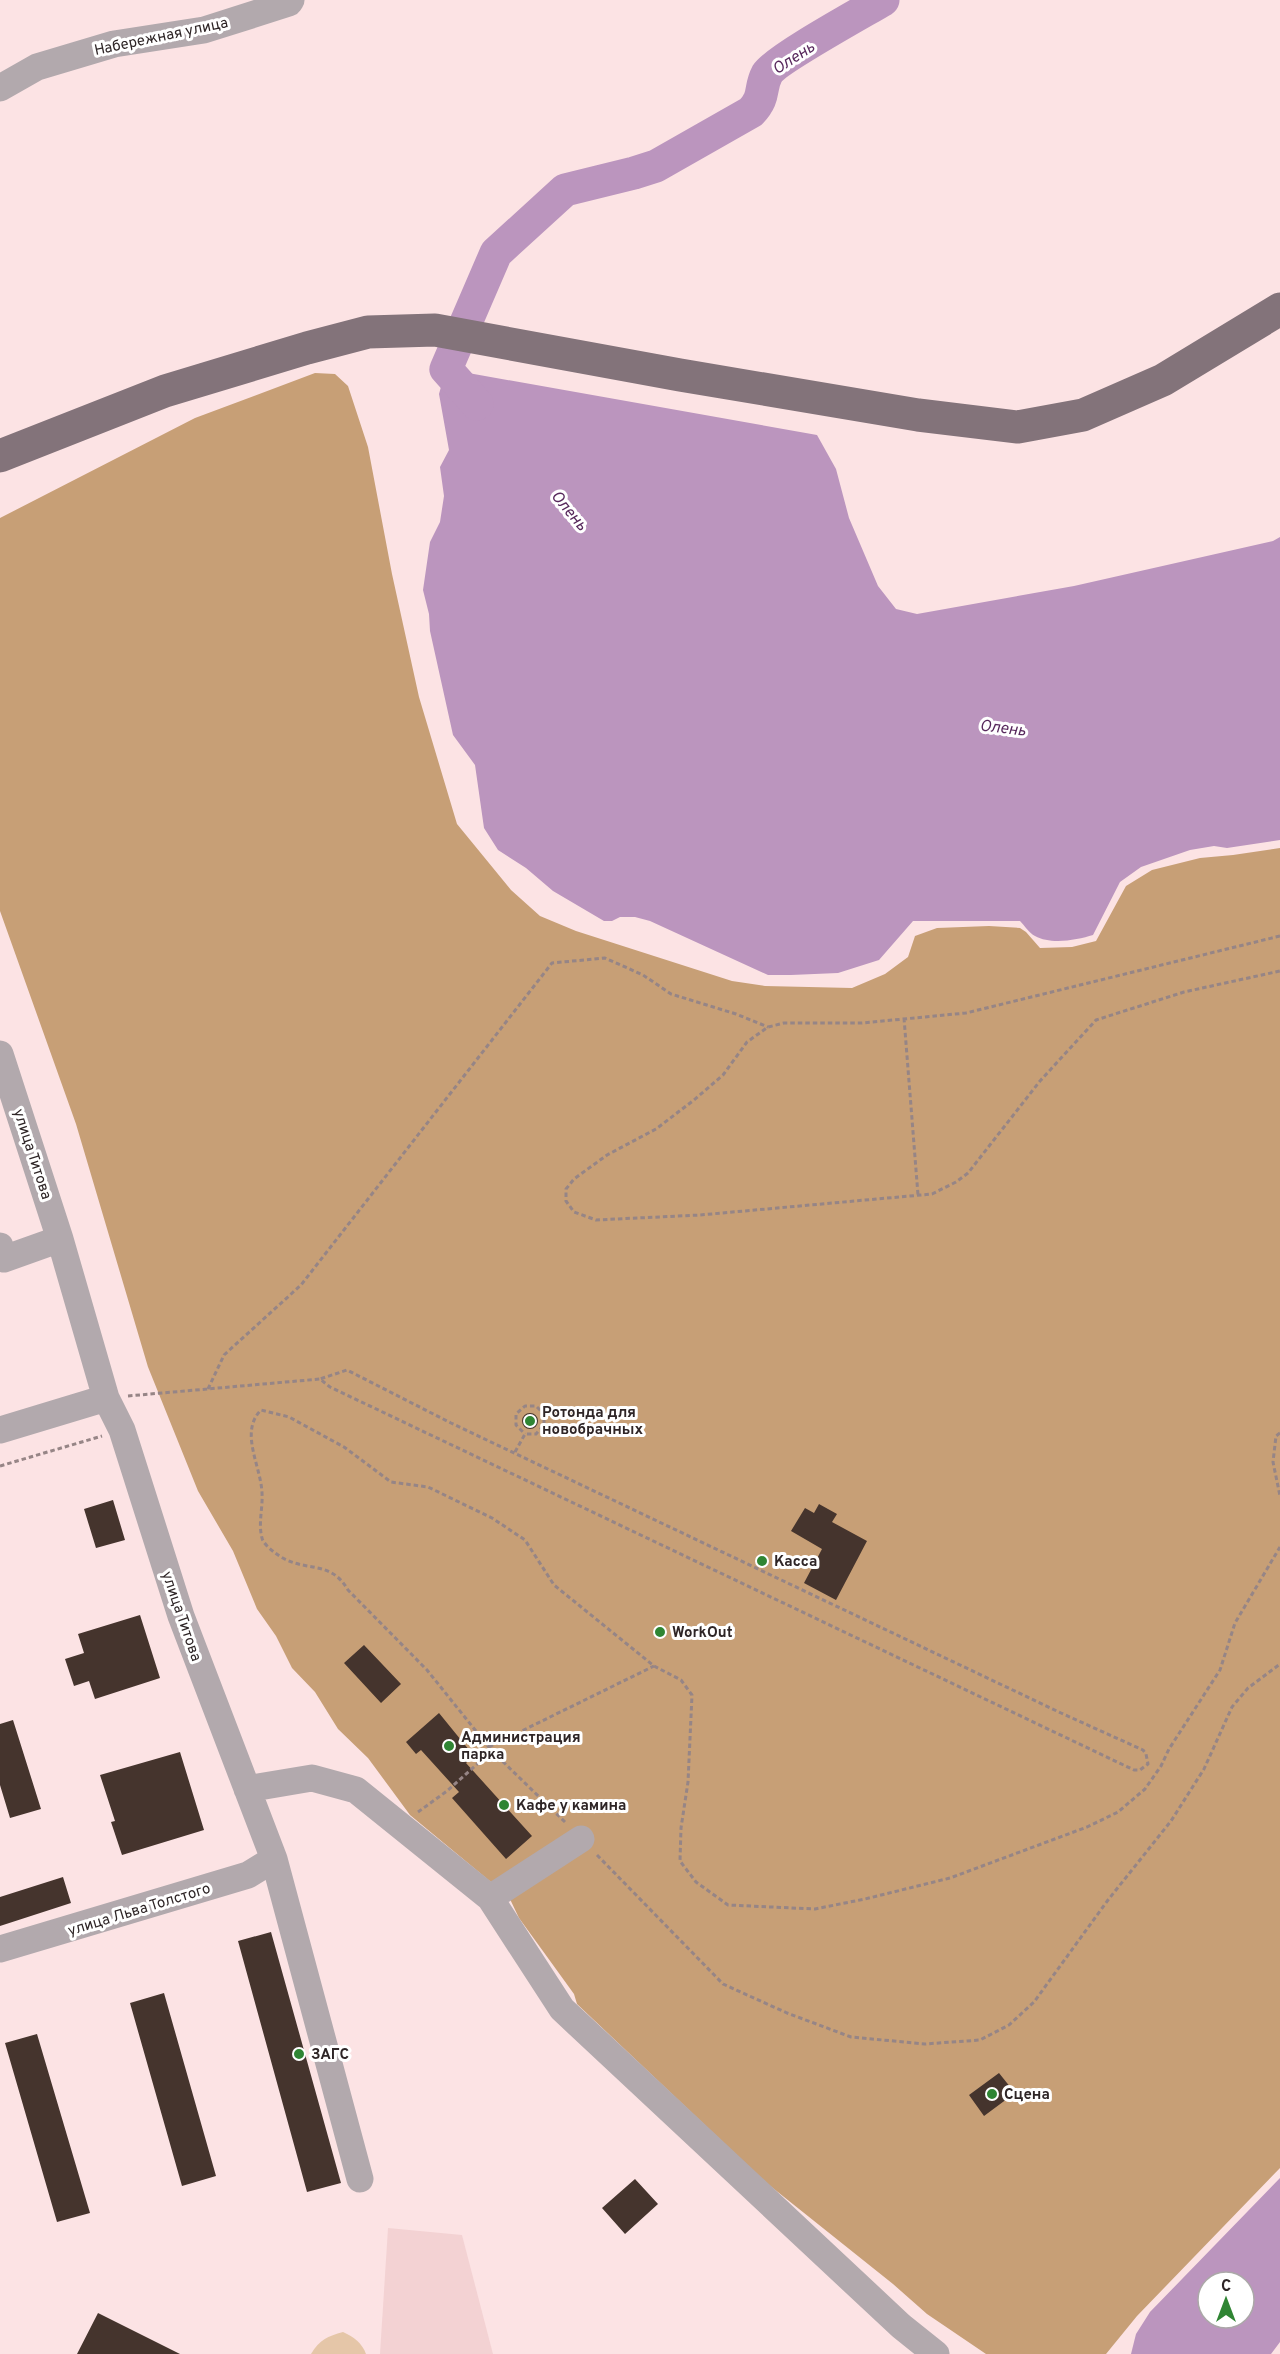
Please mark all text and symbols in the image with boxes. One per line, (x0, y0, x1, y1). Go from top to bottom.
street label: Набережная улица (93, 14, 230, 61)
water label: Олень (769, 38, 819, 80)
water label: Олень (546, 487, 591, 535)
water label: Олень (979, 716, 1027, 742)
street label: улица Титова (8, 1107, 55, 1202)
place label: Ротонда для новобрачных (542, 1404, 644, 1440)
marker: Ротонда для новобрачных (523, 1414, 537, 1428)
place label: Касса (774, 1553, 817, 1572)
marker: Касса (755, 1554, 769, 1568)
street label: улица Титова (156, 1569, 205, 1664)
place label: WorkOut (672, 1624, 733, 1643)
marker: WorkOut (653, 1625, 667, 1639)
place label: Администрация парка (461, 1729, 581, 1765)
marker: Администрация парка (442, 1739, 456, 1753)
place label: Кафе у камина (516, 1797, 626, 1816)
marker: Кафе у камина (497, 1798, 511, 1812)
street label: улица Льва Толстого (66, 1880, 213, 1941)
place label: ЗАГС (311, 2046, 349, 2065)
marker: ЗАГС (292, 2047, 306, 2061)
place label: Сцена (1004, 2086, 1050, 2105)
marker: Сцена (985, 2087, 999, 2101)
north arrow (1196, 2270, 1256, 2330)
text: С (1221, 2277, 1231, 2297)

